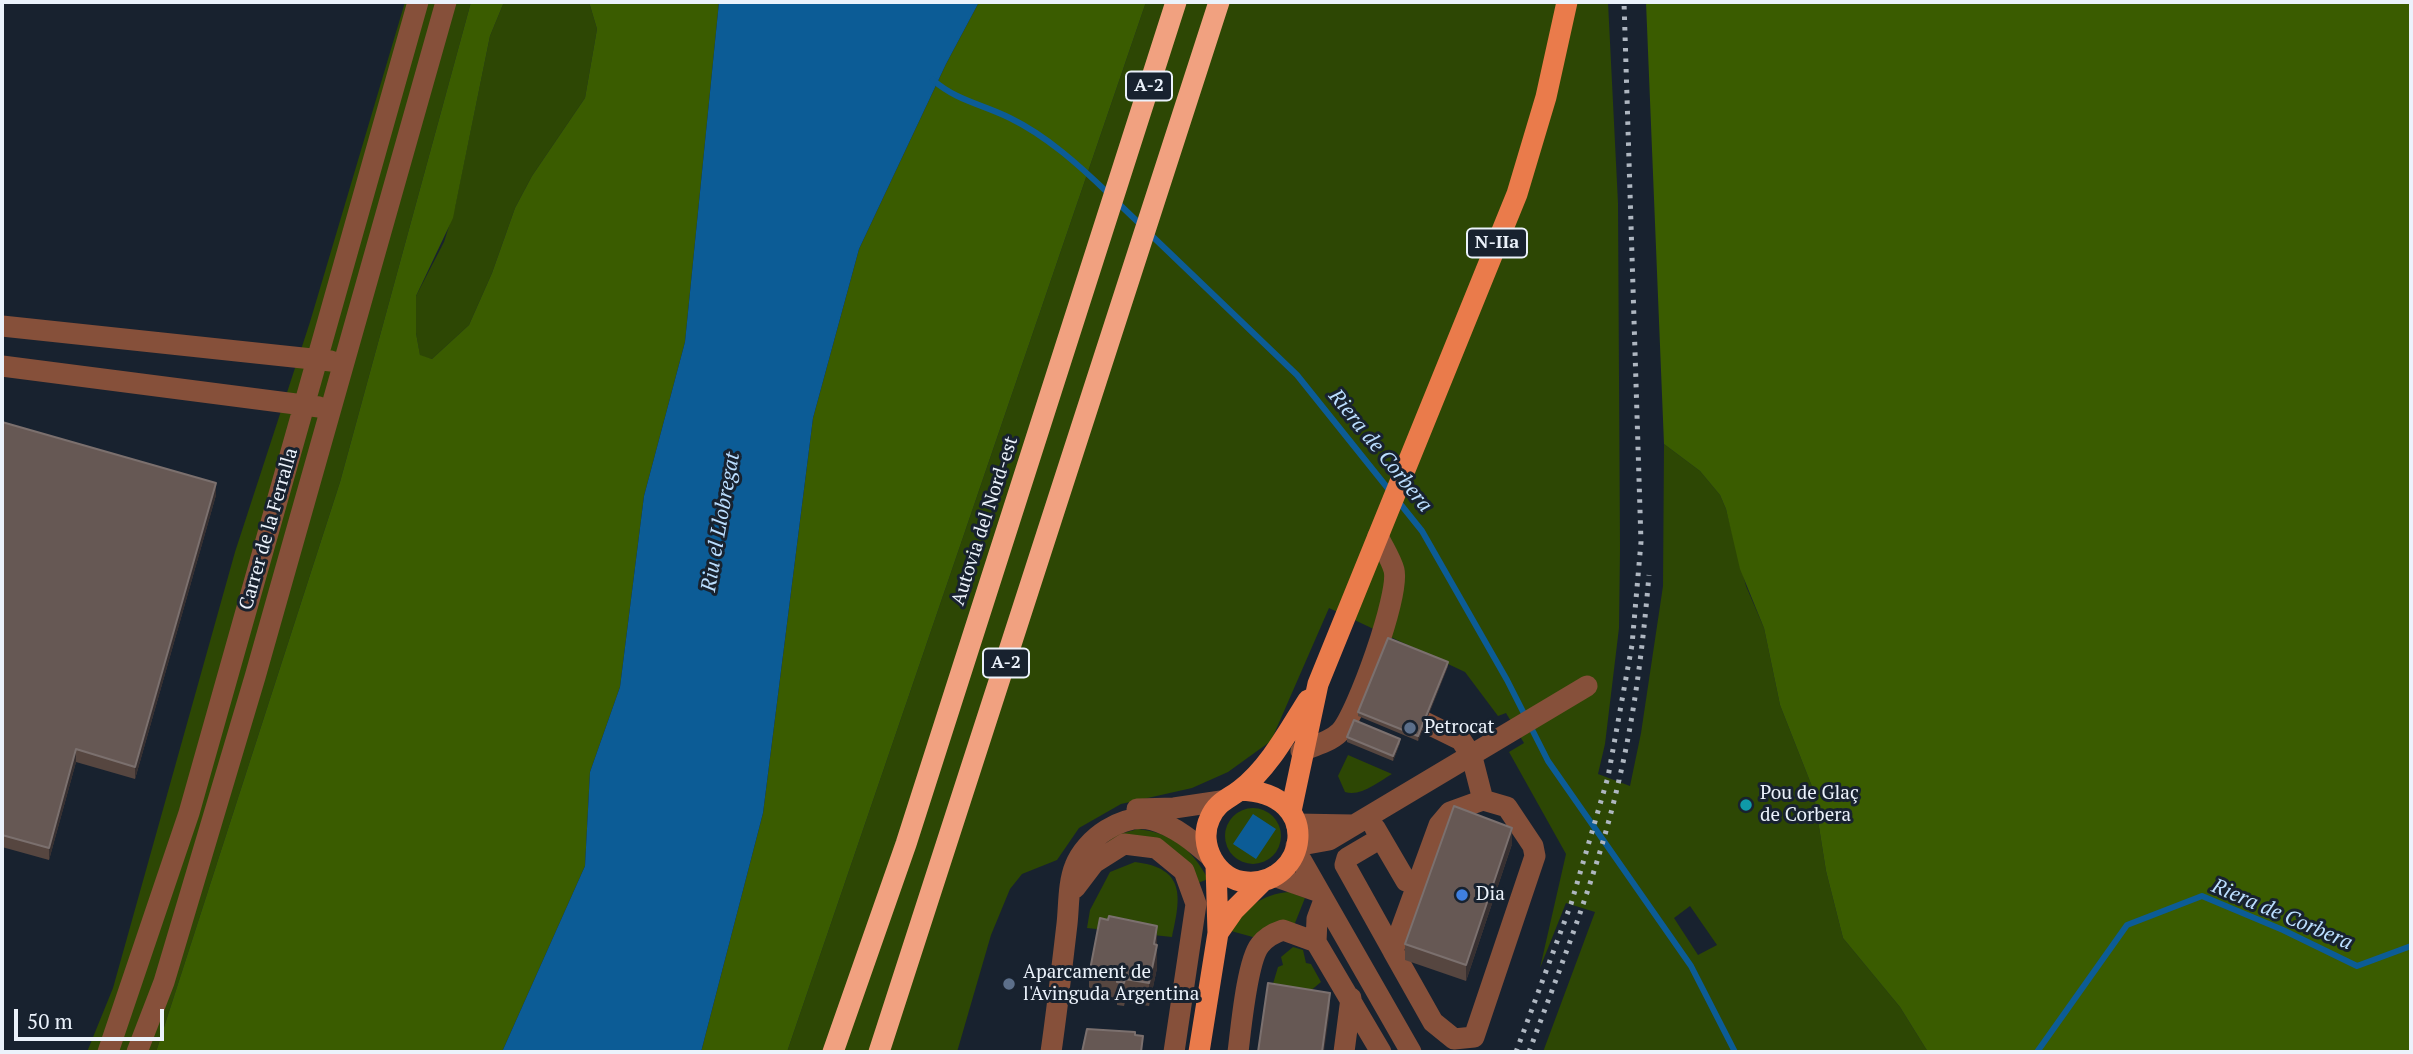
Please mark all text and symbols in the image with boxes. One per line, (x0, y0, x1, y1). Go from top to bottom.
road number: A-2 (1126, 72, 1172, 100)
road number: N-IIa (1467, 229, 1527, 258)
water label: Riera de Corbera (1323, 385, 1437, 517)
street label: Autovia del Nord-est (947, 434, 1023, 608)
street label: Carrer de la Ferralla (235, 445, 303, 613)
water label: Riu el Llobregat (696, 450, 746, 594)
road number: A-2 (983, 648, 1029, 678)
place label: Petrocat (1424, 717, 1495, 739)
marker: Petrocat (1402, 720, 1418, 736)
place label: Pou de Glaç de Corbera (1760, 783, 1859, 827)
marker: Pou de Glaç de Corbera (1738, 797, 1754, 813)
water label: Riera de Corbera (2208, 874, 2356, 956)
place label: Dia (1476, 884, 1505, 906)
marker: Dia (1454, 887, 1470, 903)
place label: Aparcament de l'Avinguda Argentina (1023, 962, 1199, 1006)
marker: Aparcament de l'Avinguda Argentina (1001, 976, 1017, 992)
scale bar (18, 995, 168, 1038)
text: 50 m (27, 1007, 73, 1035)

